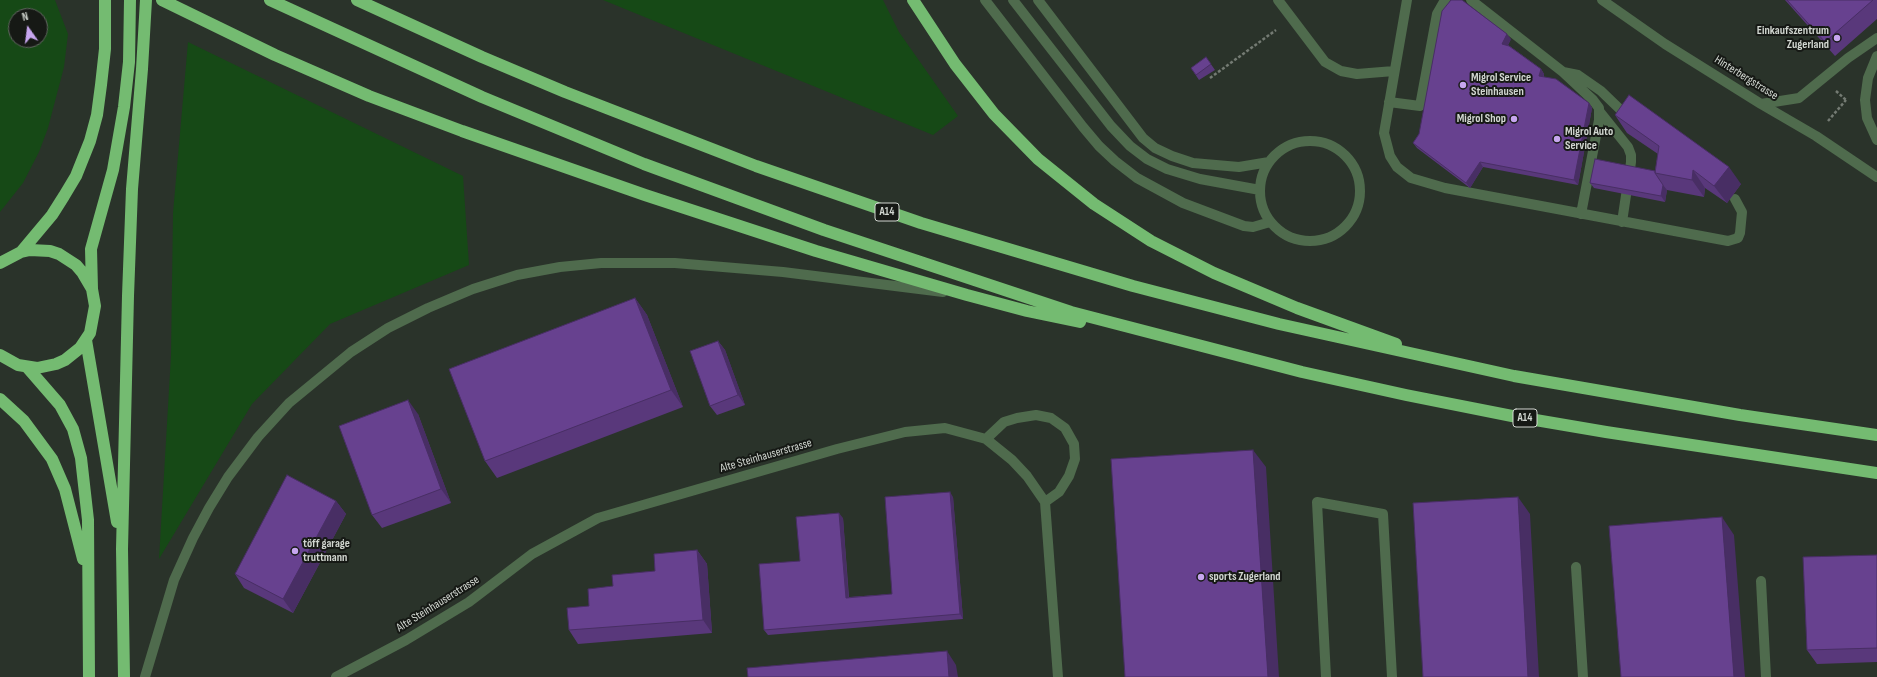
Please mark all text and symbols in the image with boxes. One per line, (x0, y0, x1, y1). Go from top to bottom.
north arrow (8, 8, 48, 48)
text: N (21, 10, 30, 24)
place label: Einkaufszentrum Zugerland (1757, 24, 1829, 52)
marker: Einkaufszentrum Zugerland (1832, 33, 1842, 43)
street label: Hinterbergstrasse (1712, 53, 1780, 103)
place label: Migrol Service Steinhausen (1471, 71, 1531, 99)
marker: Migrol Service Steinhausen (1458, 80, 1468, 90)
place label: Migrol Shop (1457, 112, 1506, 126)
marker: Migrol Shop (1509, 114, 1519, 124)
place label: Migrol Auto Service (1565, 125, 1613, 153)
marker: Migrol Auto Service (1552, 134, 1562, 144)
road number: A14 (875, 203, 899, 221)
road number: A14 (1513, 409, 1537, 427)
street label: Alte Steinhauserstrasse (718, 436, 814, 476)
place label: töff garage truttmann (303, 537, 350, 565)
marker: töff garage truttmann (290, 546, 300, 556)
place label: sports Zugerland (1209, 570, 1281, 584)
marker: sports Zugerland (1196, 572, 1206, 582)
street label: Alte Steinhauserstrasse (394, 573, 482, 635)

